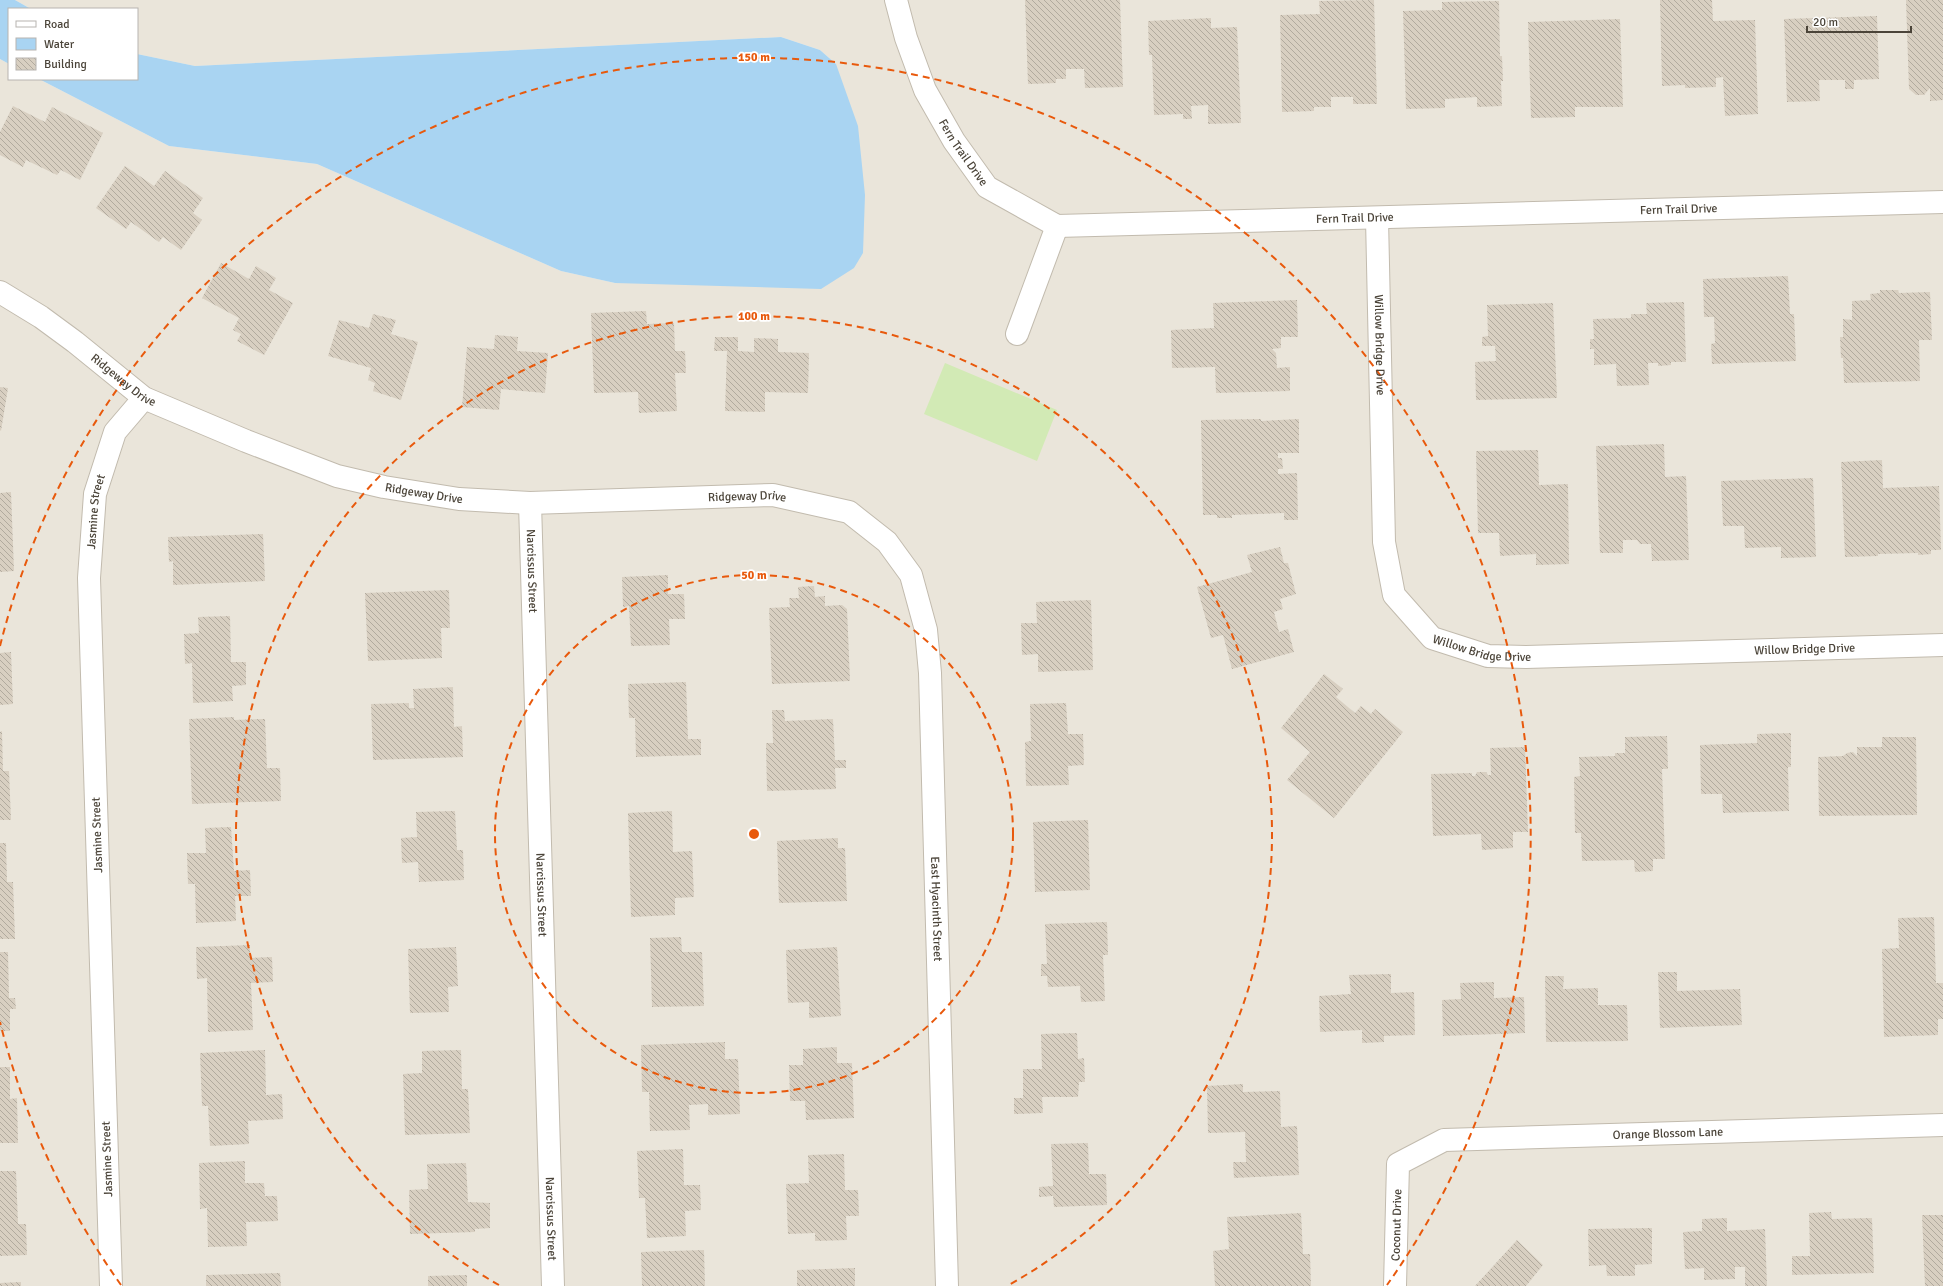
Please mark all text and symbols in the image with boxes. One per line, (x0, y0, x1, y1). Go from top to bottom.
legend (8, 8, 138, 80)
scale bar (1807, 8, 1911, 34)
text: 20 m (1813, 15, 1838, 30)
text: Road (44, 17, 70, 32)
text: Water (44, 37, 75, 52)
text: 150 m (738, 50, 770, 65)
text: Building (44, 57, 87, 72)
street label: Fern Trail Drive (935, 117, 991, 189)
street label: Fern Trail Drive (1640, 201, 1718, 218)
street label: Fern Trail Drive (1316, 210, 1394, 227)
street label: Willow Bridge Drive (1371, 294, 1388, 396)
text: 100 m (738, 309, 770, 324)
street label: Ridgeway Drive (87, 351, 158, 410)
street label: Jasmine Street (84, 472, 109, 550)
street label: Ridgeway Drive (384, 480, 463, 507)
street label: Ridgeway Drive (708, 488, 788, 506)
street label: Narcissus Street (523, 529, 540, 613)
text: 50 m (741, 568, 767, 583)
street label: Willow Bridge Drive (1431, 632, 1531, 665)
street label: Willow Bridge Drive (1754, 641, 1855, 658)
street label: Jasmine Street (89, 797, 106, 873)
centre of rings (747, 827, 761, 841)
street label: Narcissus Street (532, 853, 550, 937)
street label: East Hyacinth Street (927, 856, 945, 961)
street label: Jasmine Street (99, 1121, 116, 1197)
street label: Orange Blossom Lane (1612, 1125, 1724, 1143)
street label: Narcissus Street (542, 1177, 559, 1261)
street label: Coconut Drive (1389, 1189, 1405, 1261)

